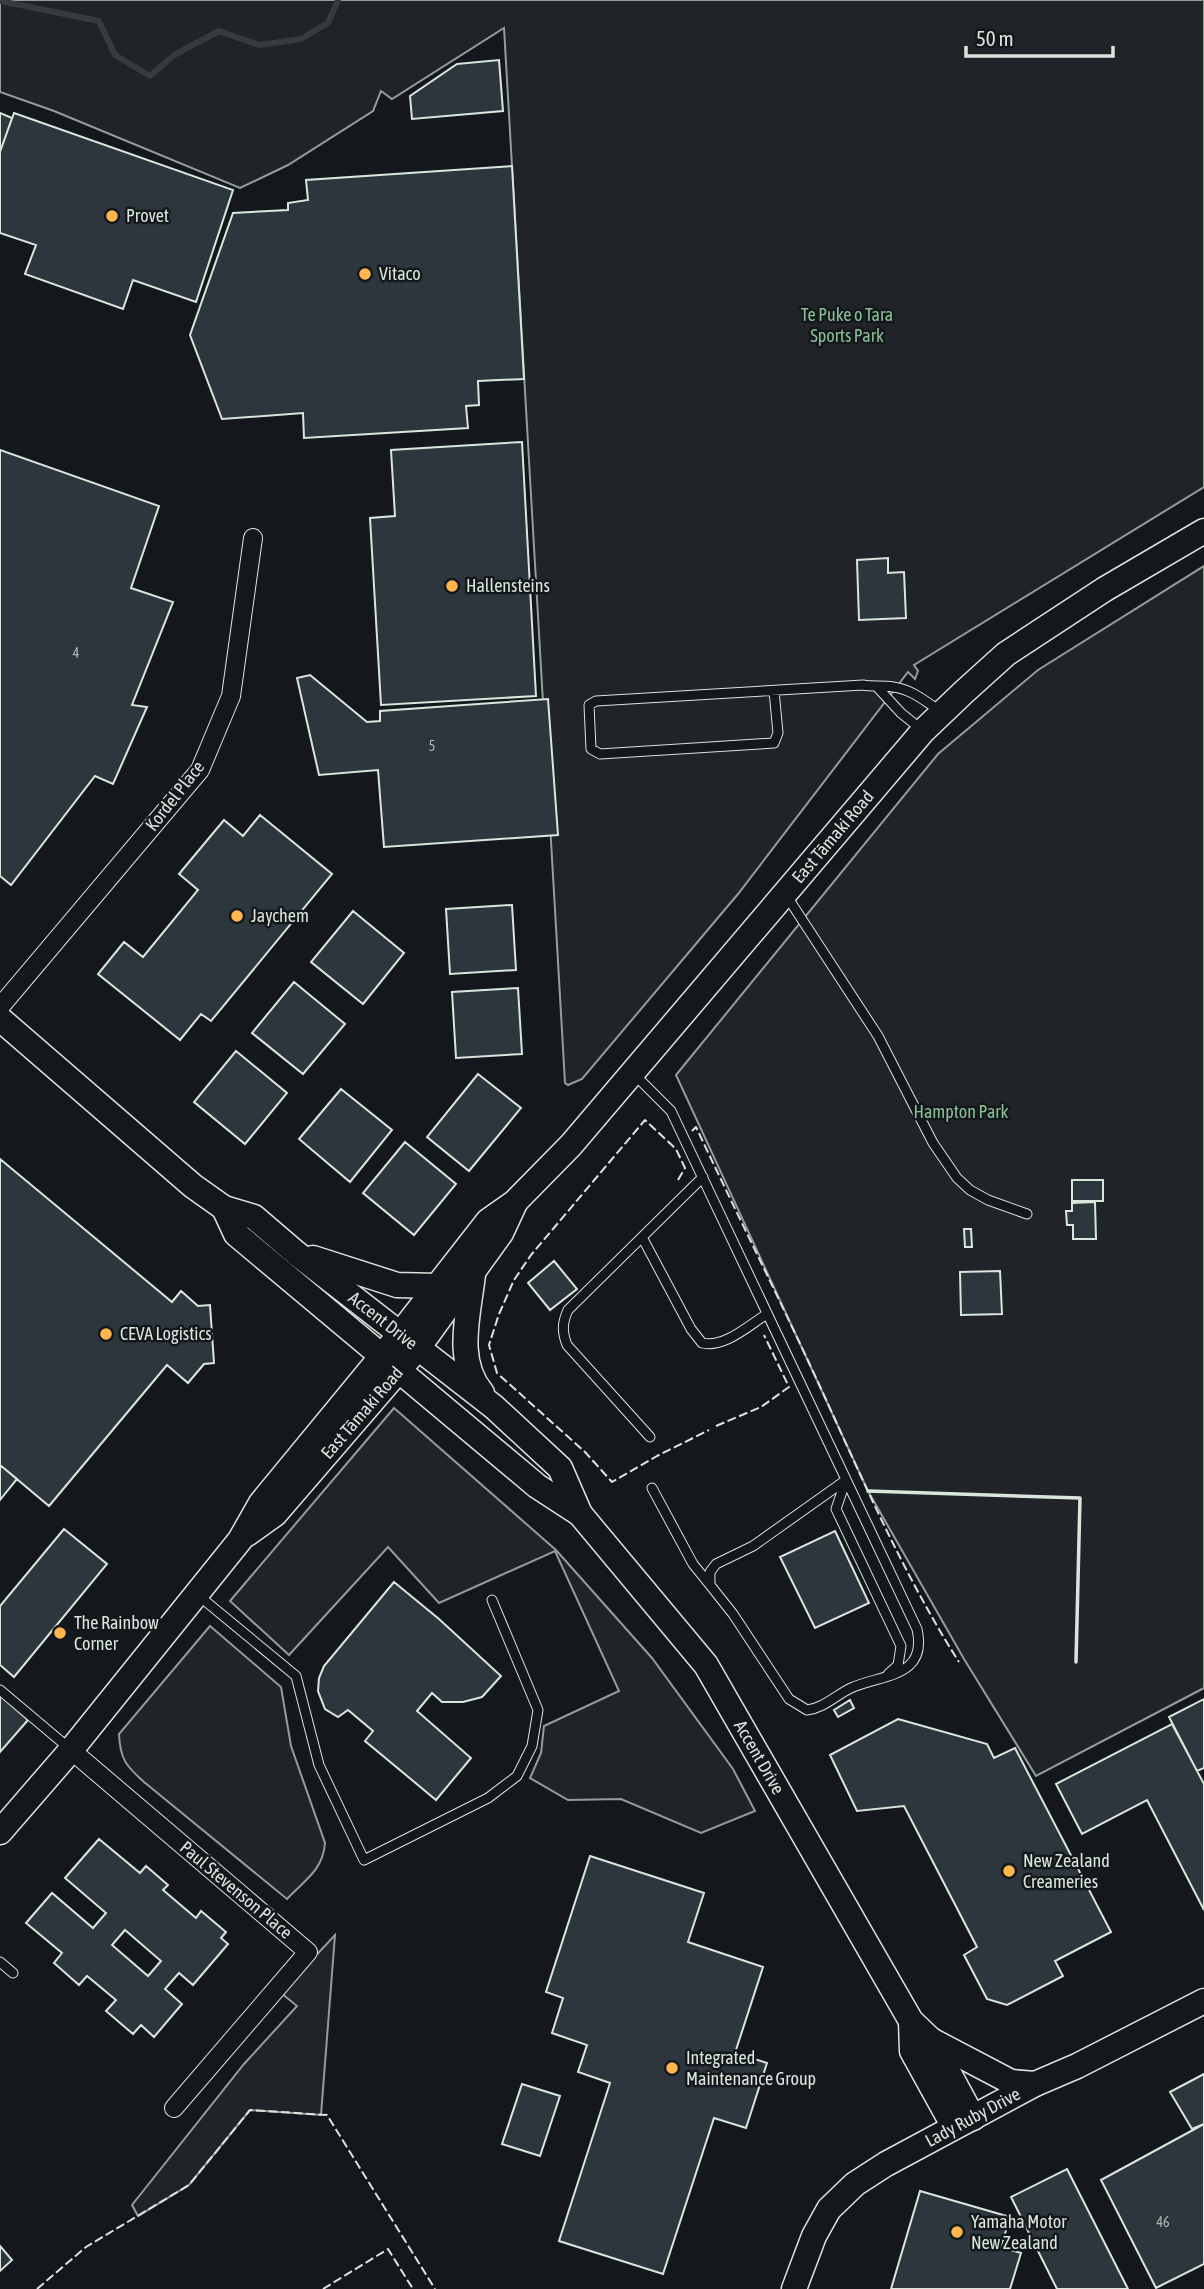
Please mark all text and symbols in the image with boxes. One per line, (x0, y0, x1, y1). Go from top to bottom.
scale bar (966, 14, 1113, 58)
text: 50 m (976, 26, 1014, 50)
place label: Provet (126, 205, 169, 226)
marker: Provet (104, 208, 120, 224)
place label: Vitaco (379, 263, 421, 284)
marker: Vitaco (357, 266, 373, 282)
park label: Te Puke o Tara Sports Park (801, 304, 893, 346)
place label: Hallensteins (466, 575, 550, 596)
marker: Hallensteins (444, 578, 460, 594)
house number: 4 (73, 645, 80, 661)
house number: 5 (429, 738, 435, 754)
street label: Kordel Place (141, 757, 208, 835)
street label: East Tāmaki Road (787, 786, 878, 887)
place label: Jaychem (251, 905, 309, 926)
marker: Jaychem (229, 908, 245, 924)
park label: Hampton Park (913, 1101, 1009, 1122)
street label: Accent Drive (345, 1287, 422, 1354)
place label: CEVA Logistics (120, 1323, 212, 1344)
marker: CEVA Logistics (98, 1326, 114, 1342)
street label: East Tāmaki Road (316, 1362, 407, 1463)
place label: The Rainbow Corner (74, 1612, 159, 1654)
marker: The Rainbow Corner (52, 1625, 68, 1641)
street label: Accent Drive (730, 1716, 789, 1798)
street label: Paul Stevenson Place (176, 1836, 297, 1943)
place label: New Zealand Creameries (1023, 1850, 1110, 1892)
marker: New Zealand Creameries (1001, 1863, 1017, 1879)
place label: Integrated Maintenance Group (686, 2047, 816, 2089)
marker: Integrated Maintenance Group (664, 2060, 680, 2076)
street label: Lady Ruby Drive (921, 2083, 1024, 2151)
place label: Yamaha Motor New Zealand (971, 2211, 1067, 2253)
house number: 46 (1156, 2214, 1170, 2230)
marker: Yamaha Motor New Zealand (949, 2224, 965, 2240)

